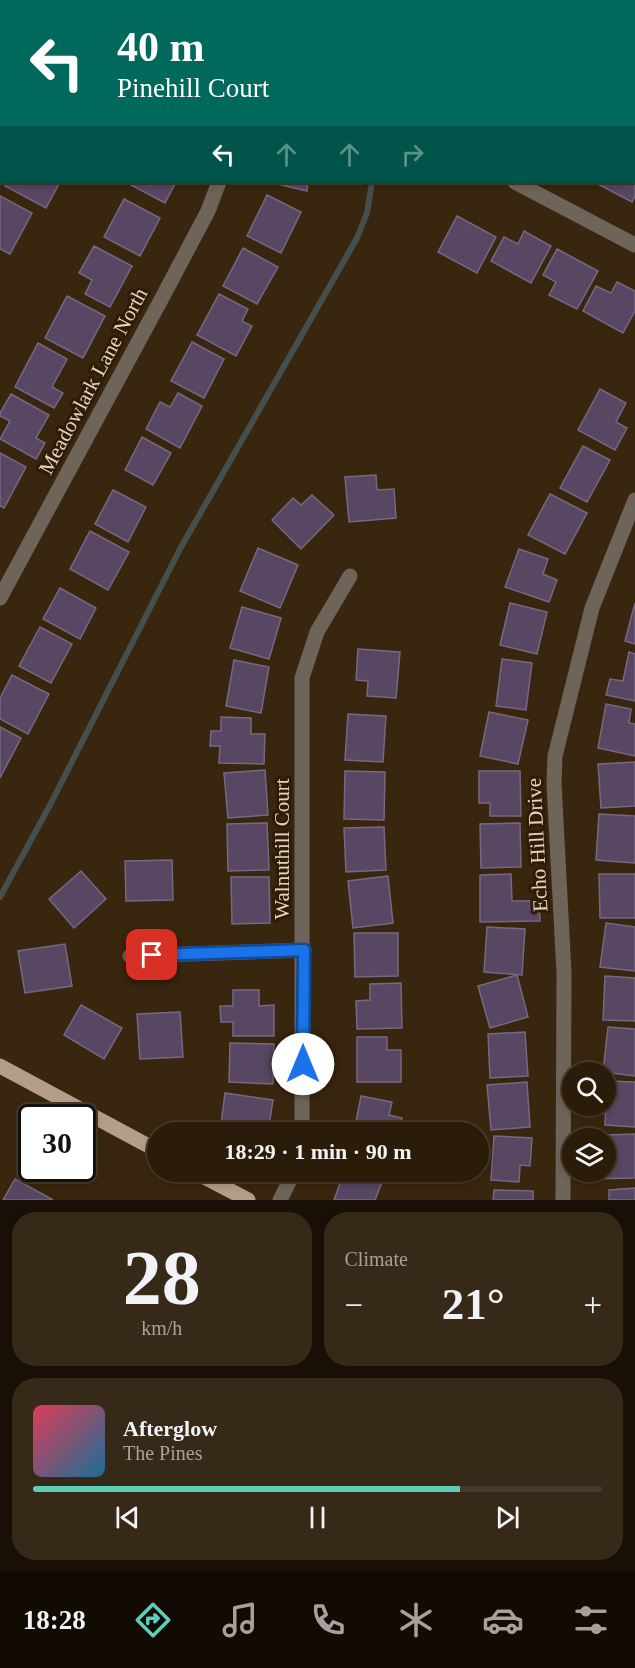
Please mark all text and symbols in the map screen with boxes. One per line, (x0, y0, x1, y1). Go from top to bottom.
icon: left (18, 24, 96, 102)
text: 40 m (117, 24, 205, 70)
text: Pinehill Court (117, 73, 269, 103)
icon: left (207, 138, 240, 171)
icon: ahead (270, 138, 303, 171)
icon: ahead (333, 138, 366, 171)
icon: right (396, 138, 429, 171)
street label: Meadowlark Lane North (34, 283, 153, 478)
street label: Echo Hill Drive (522, 777, 552, 913)
street label: Walnuthill Court (270, 778, 294, 920)
pin (126, 929, 177, 980)
icon: arrive (135, 938, 168, 971)
position arrow (271, 1032, 335, 1096)
map controls (562, 1062, 616, 1182)
button: search (562, 1062, 616, 1116)
speed limit sign: 30 (18, 1104, 96, 1182)
button: layers (562, 1128, 616, 1182)
text: 18:29 · 1 min · 90 m (225, 1139, 412, 1164)
text: 28 (123, 1234, 201, 1321)
text: Climate (345, 1248, 408, 1270)
text: 21° (442, 1279, 505, 1329)
text: − (345, 1287, 363, 1323)
text: + (583, 1287, 602, 1323)
text: km/h (141, 1317, 182, 1339)
text: Afterglow (123, 1416, 217, 1441)
text: The Pines (123, 1442, 202, 1464)
icon: previous (111, 1501, 144, 1534)
icon: pause (301, 1501, 334, 1534)
icon: next (491, 1501, 524, 1534)
icon: directions (132, 1599, 174, 1641)
icon: music (219, 1599, 261, 1641)
icon: phone (307, 1599, 349, 1641)
icon: climate (395, 1599, 437, 1641)
icon: car (482, 1599, 524, 1641)
icon: filters (570, 1599, 612, 1641)
text: 18:28 (23, 1605, 86, 1635)

